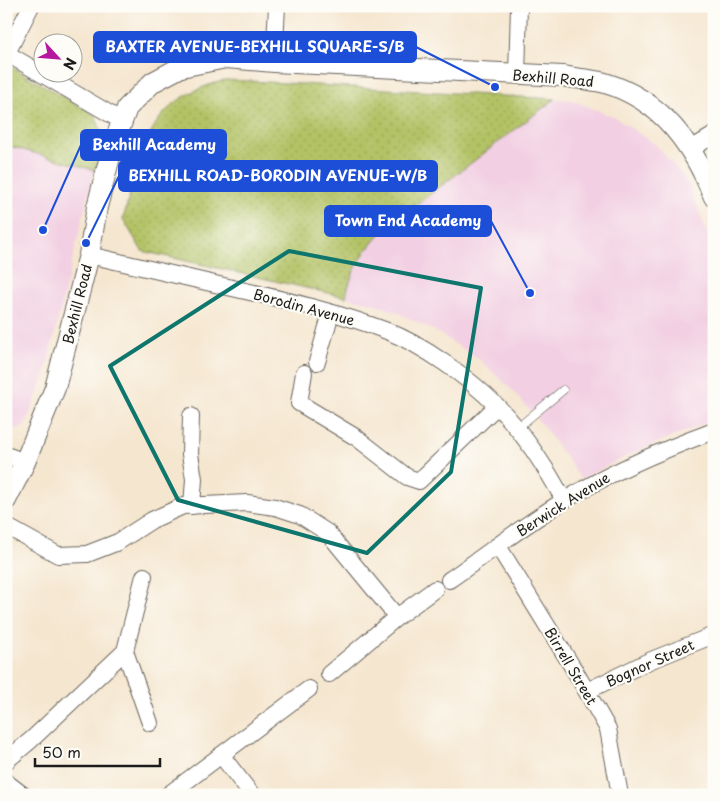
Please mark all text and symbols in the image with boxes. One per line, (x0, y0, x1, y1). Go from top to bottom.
north arrow (32, 32, 82, 82)
callout: BAXTER AVENUE-BEXHILL SQUARE-S/B (94, 32, 416, 62)
text: BAXTER AVENUE-BEXHILL SQUARE-S/B (106, 34, 404, 57)
text: N (58, 54, 82, 74)
street label: Bexhill Road (511, 64, 595, 92)
callout: Bexhill Academy (81, 130, 226, 160)
text: Bexhill Academy (92, 132, 216, 155)
callout: BEXHILL ROAD-BORODIN AVENUE-W/B (119, 161, 437, 191)
text: BEXHILL ROAD-BORODIN AVENUE-W/B (129, 163, 427, 186)
callout: Town End Academy (325, 206, 491, 236)
text: Town End Academy (335, 208, 481, 231)
street label: Bexhill Road (57, 262, 97, 346)
street label: Borodin Avenue (251, 283, 357, 331)
street label: Berwick Avenue (512, 467, 614, 541)
street label: Birrell Street (540, 623, 603, 709)
street label: Bognor Street (602, 634, 698, 692)
scale bar (35, 736, 160, 768)
text: 50 m (42, 740, 81, 763)

